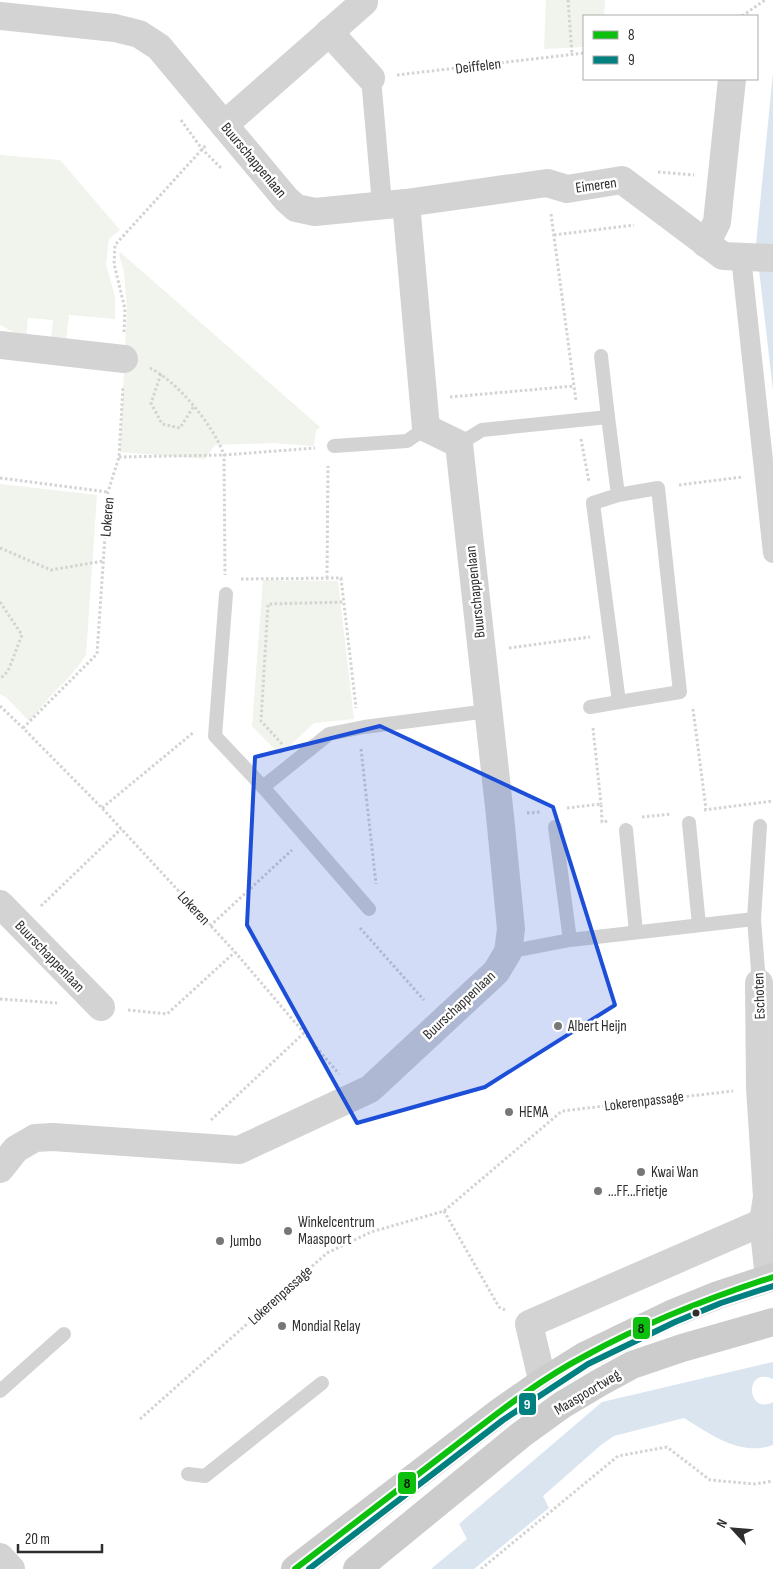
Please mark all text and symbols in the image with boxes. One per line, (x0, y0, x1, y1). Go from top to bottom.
legend (583, 15, 758, 80)
text: 8 (628, 26, 635, 45)
text: 9 (628, 51, 635, 70)
street label: Deiffelen (454, 54, 502, 79)
street label: Buurschappenlaan (217, 119, 291, 202)
street label: Eimeren (574, 173, 618, 198)
street label: Lokeren (96, 496, 119, 538)
street label: Buurschappenlaan (461, 545, 490, 639)
street label: Lokeren (173, 887, 214, 929)
street label: Buurschappenlaan (11, 916, 89, 996)
street label: Buurschappenlaan (419, 967, 500, 1044)
street label: Eschoten (749, 972, 770, 1020)
place label: Albert Heijn (567, 1017, 627, 1036)
marker: Albert Heijn (552, 1020, 564, 1032)
street label: Lokerenpassage (603, 1087, 685, 1116)
place label: HEMA (519, 1103, 549, 1122)
marker: HEMA (503, 1106, 515, 1118)
place label: Kwai Wan (651, 1163, 698, 1182)
marker: Kwai Wan (635, 1166, 647, 1178)
place label: ...FF...Frietje (608, 1182, 668, 1201)
marker: ...FF...Frietje (592, 1185, 604, 1197)
place label: Winkelcentrum Maaspoort (298, 1213, 375, 1249)
marker: Winkelcentrum Maaspoort (282, 1225, 294, 1237)
place label: Jumbo (229, 1232, 261, 1251)
marker: Jumbo (214, 1235, 226, 1247)
street label: Lokerenpassage (244, 1262, 316, 1329)
unlabelled marker (691, 1308, 701, 1318)
line badge: 8 (632, 1316, 651, 1340)
place label: Mondial Relay (292, 1317, 361, 1336)
marker: Mondial Relay (276, 1320, 288, 1332)
text: 8 (638, 1320, 645, 1337)
street label: Maaspoortweg (551, 1365, 624, 1420)
line badge: 9 (518, 1392, 537, 1416)
text: 9 (524, 1396, 531, 1413)
line badge: 8 (397, 1471, 417, 1495)
text: 8 (404, 1475, 411, 1492)
north arrow (708, 1504, 758, 1554)
text: N (712, 1516, 731, 1531)
scale bar (18, 1522, 101, 1554)
text: 20 m (25, 1530, 50, 1549)

